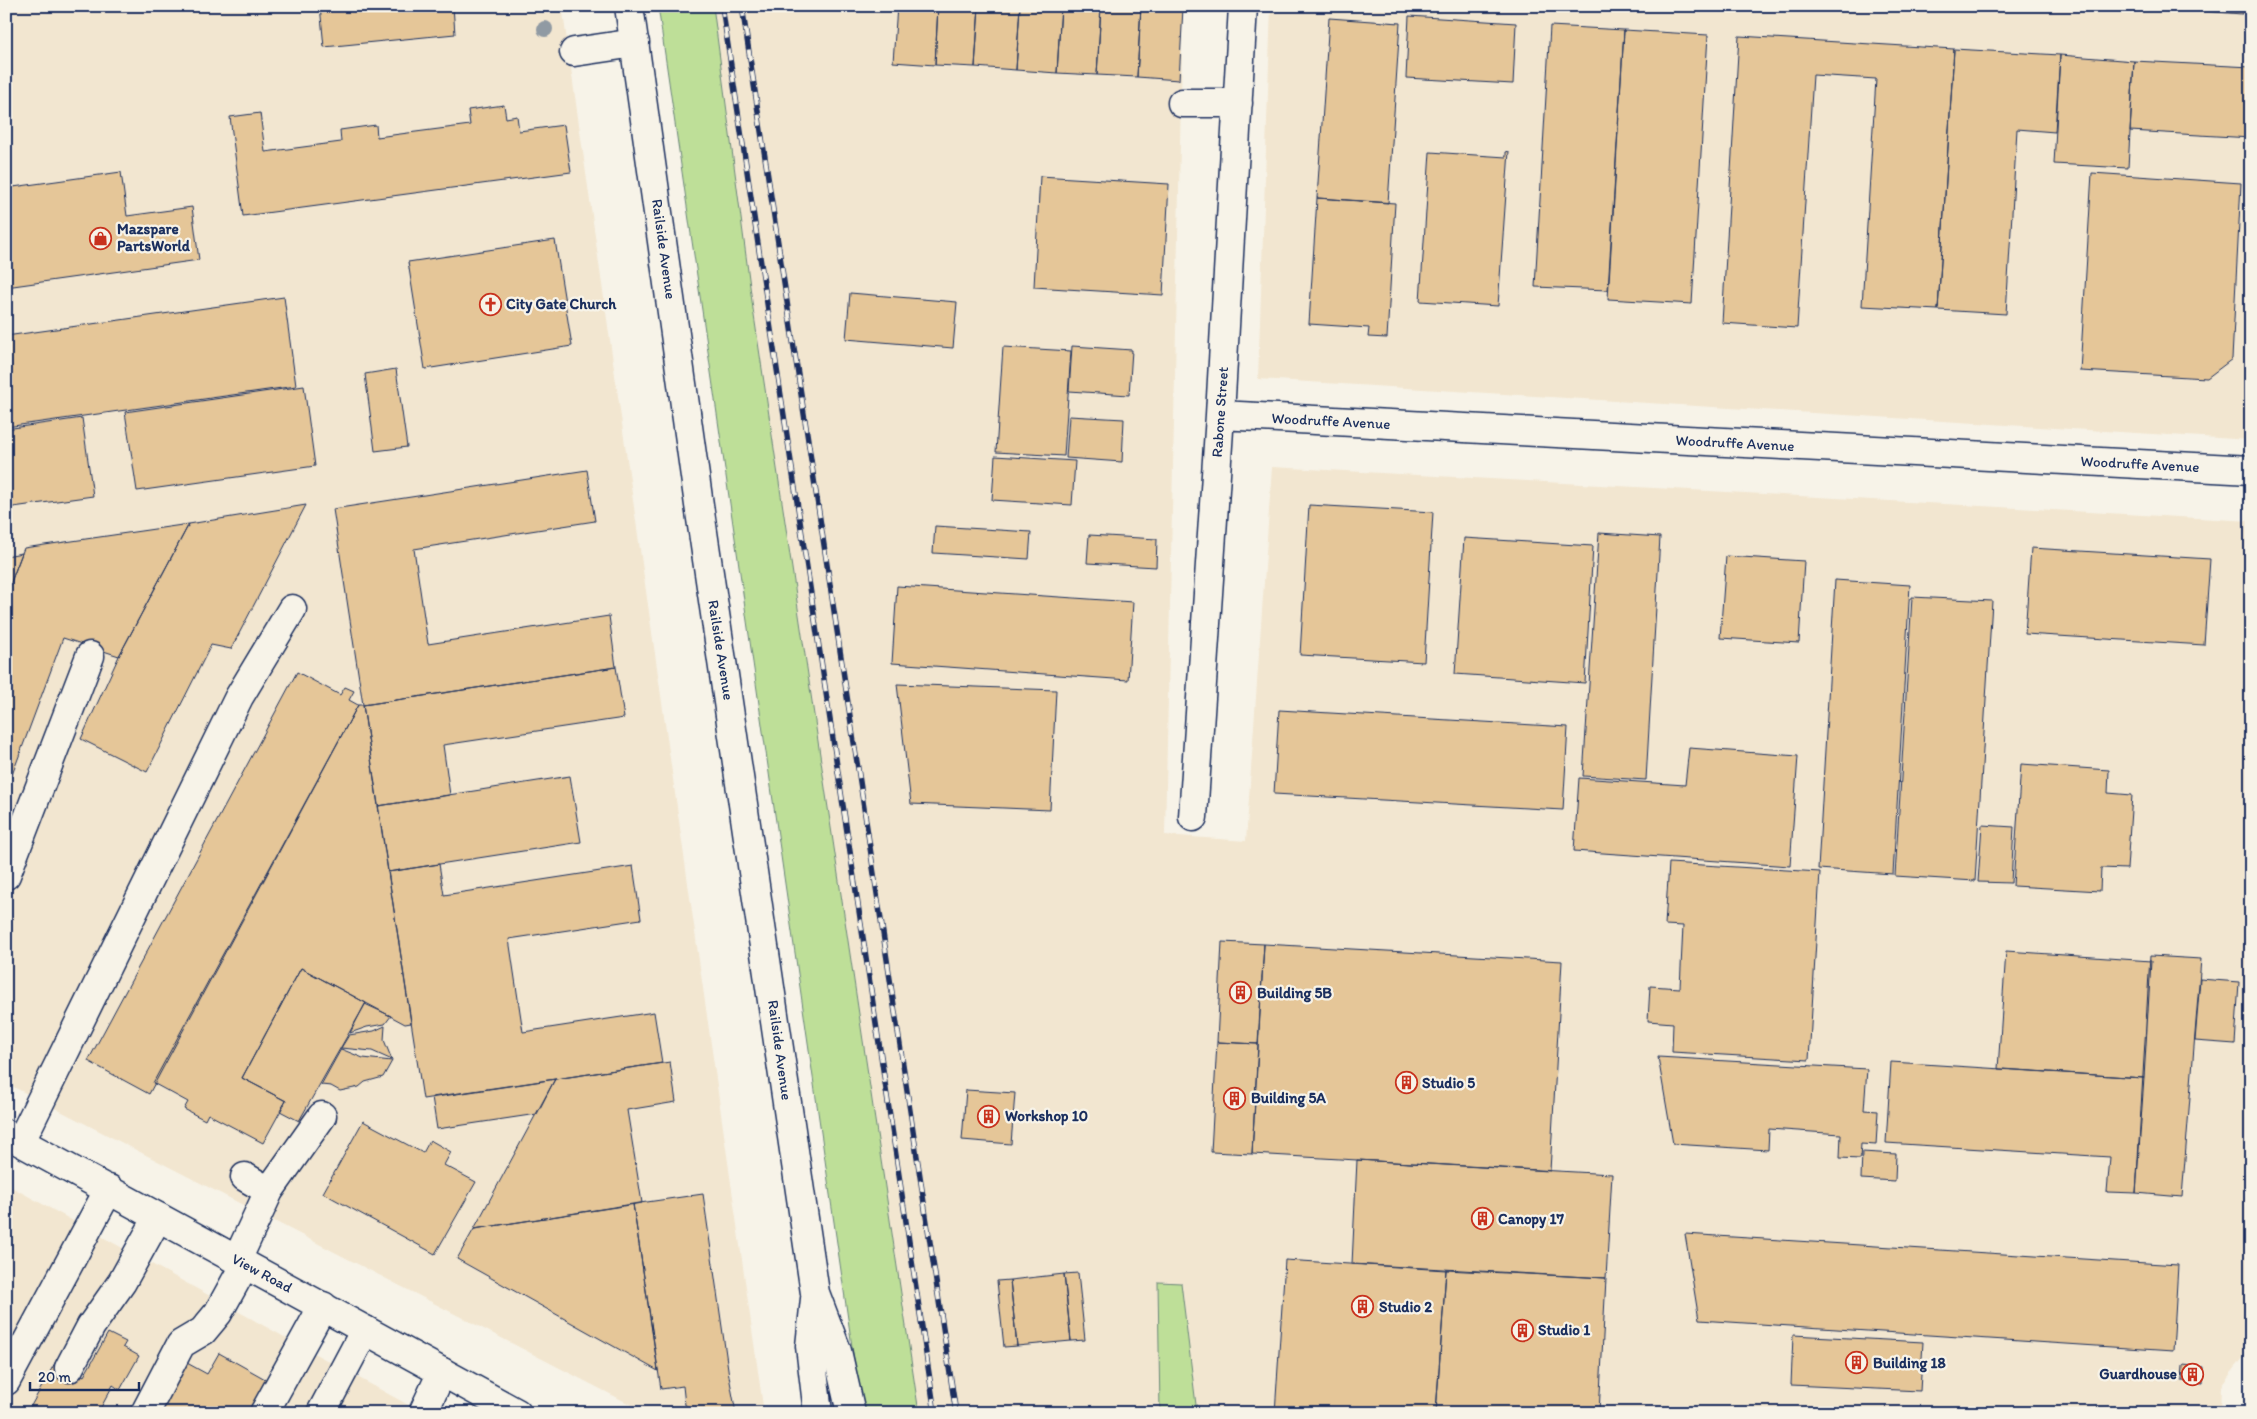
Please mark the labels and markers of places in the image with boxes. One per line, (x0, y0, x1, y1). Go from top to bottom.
place label: Mazspare PartsWorld (117, 220, 191, 255)
shop icon: Mazspare PartsWorld (89, 226, 113, 250)
church icon: City Gate Church (478, 292, 502, 316)
place label: City Gate Church (506, 295, 617, 314)
building icon: Building 5B (1229, 981, 1253, 1005)
place label: Building 5B (1257, 984, 1332, 1003)
building icon: Studio 5 (1394, 1071, 1418, 1095)
place label: Studio 5 (1422, 1074, 1475, 1092)
building icon: Building 5A (1223, 1086, 1247, 1110)
place label: Building 5A (1251, 1089, 1326, 1108)
building icon: Workshop 10 (977, 1104, 1001, 1128)
place label: Workshop 10 (1005, 1107, 1088, 1126)
building icon: Canopy 17 (1470, 1207, 1494, 1231)
place label: Canopy 17 (1498, 1210, 1564, 1229)
building icon: Studio 2 (1351, 1295, 1375, 1319)
place label: Studio 2 (1379, 1298, 1432, 1316)
building icon: Studio 1 (1510, 1318, 1534, 1342)
place label: Studio 1 (1538, 1321, 1590, 1339)
building icon: Building 18 (1845, 1351, 1869, 1375)
place label: Building 18 (1873, 1354, 1946, 1373)
building icon: Guardhouse (2181, 1362, 2205, 1386)
place label: Guardhouse (2099, 1365, 2177, 1383)

